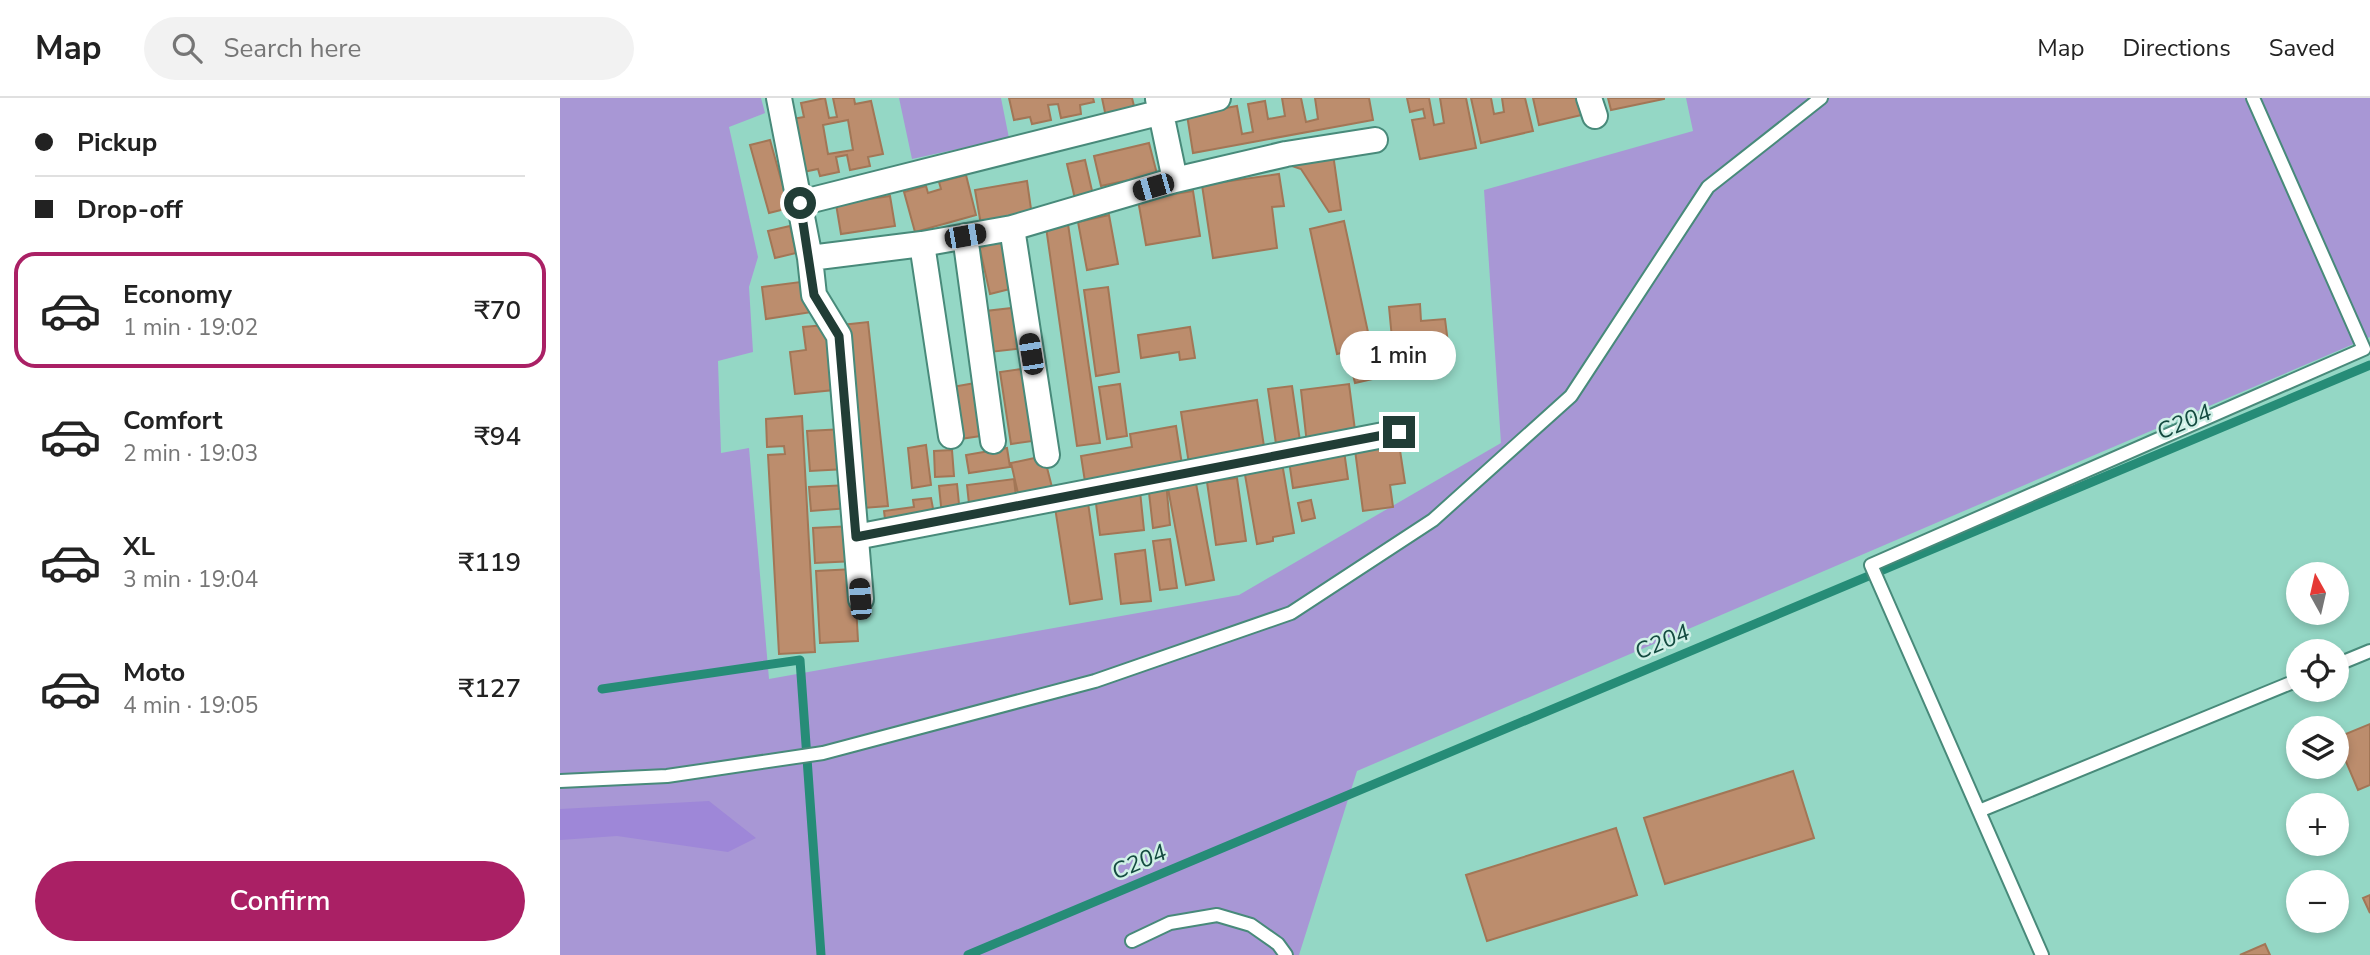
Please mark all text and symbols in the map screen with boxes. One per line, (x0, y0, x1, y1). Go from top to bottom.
search box (144, 17, 634, 80)
text: Map (35, 26, 102, 71)
icon: search (168, 29, 206, 67)
text: Search here (224, 31, 361, 66)
text: Map (2037, 32, 2084, 64)
text: Directions (2122, 32, 2231, 64)
text: Saved (2269, 32, 2335, 64)
text: Pickup (77, 125, 157, 160)
car (1130, 171, 1177, 203)
route start (784, 187, 816, 219)
text: Drop-off (77, 192, 183, 227)
car (943, 222, 988, 250)
text: Economy (123, 277, 232, 312)
icon: car (39, 279, 102, 342)
text: ₹70 (474, 293, 521, 328)
text: 1 min · 19:02 (123, 312, 258, 343)
callout: 1 min (1341, 330, 1457, 380)
car (1018, 332, 1045, 376)
text: 1 min (1369, 340, 1427, 371)
water label: C204 (2152, 397, 2216, 447)
text: Comfort (123, 403, 223, 438)
icon: car (39, 405, 102, 468)
route end (1383, 416, 1415, 448)
text: ₹94 (474, 419, 521, 454)
text: 2 min · 19:03 (123, 438, 258, 469)
text: XL (123, 529, 155, 564)
icon: car (39, 531, 102, 594)
text: ₹119 (459, 545, 521, 580)
north arrow (2286, 562, 2348, 625)
map controls (2286, 562, 2349, 933)
text: 3 min · 19:04 (123, 564, 258, 595)
car (849, 577, 872, 621)
water label: C204 (1630, 617, 1694, 667)
button: locate (2286, 639, 2349, 702)
text: Moto (123, 655, 185, 690)
icon: car (39, 657, 102, 720)
text: ₹127 (459, 671, 521, 706)
text: 4 min · 19:05 (123, 690, 258, 721)
button: layers (2286, 716, 2349, 779)
button: + (2286, 793, 2349, 856)
water label: C204 (1107, 837, 1171, 887)
button: Confirm (35, 861, 525, 941)
button: − (2286, 870, 2349, 933)

